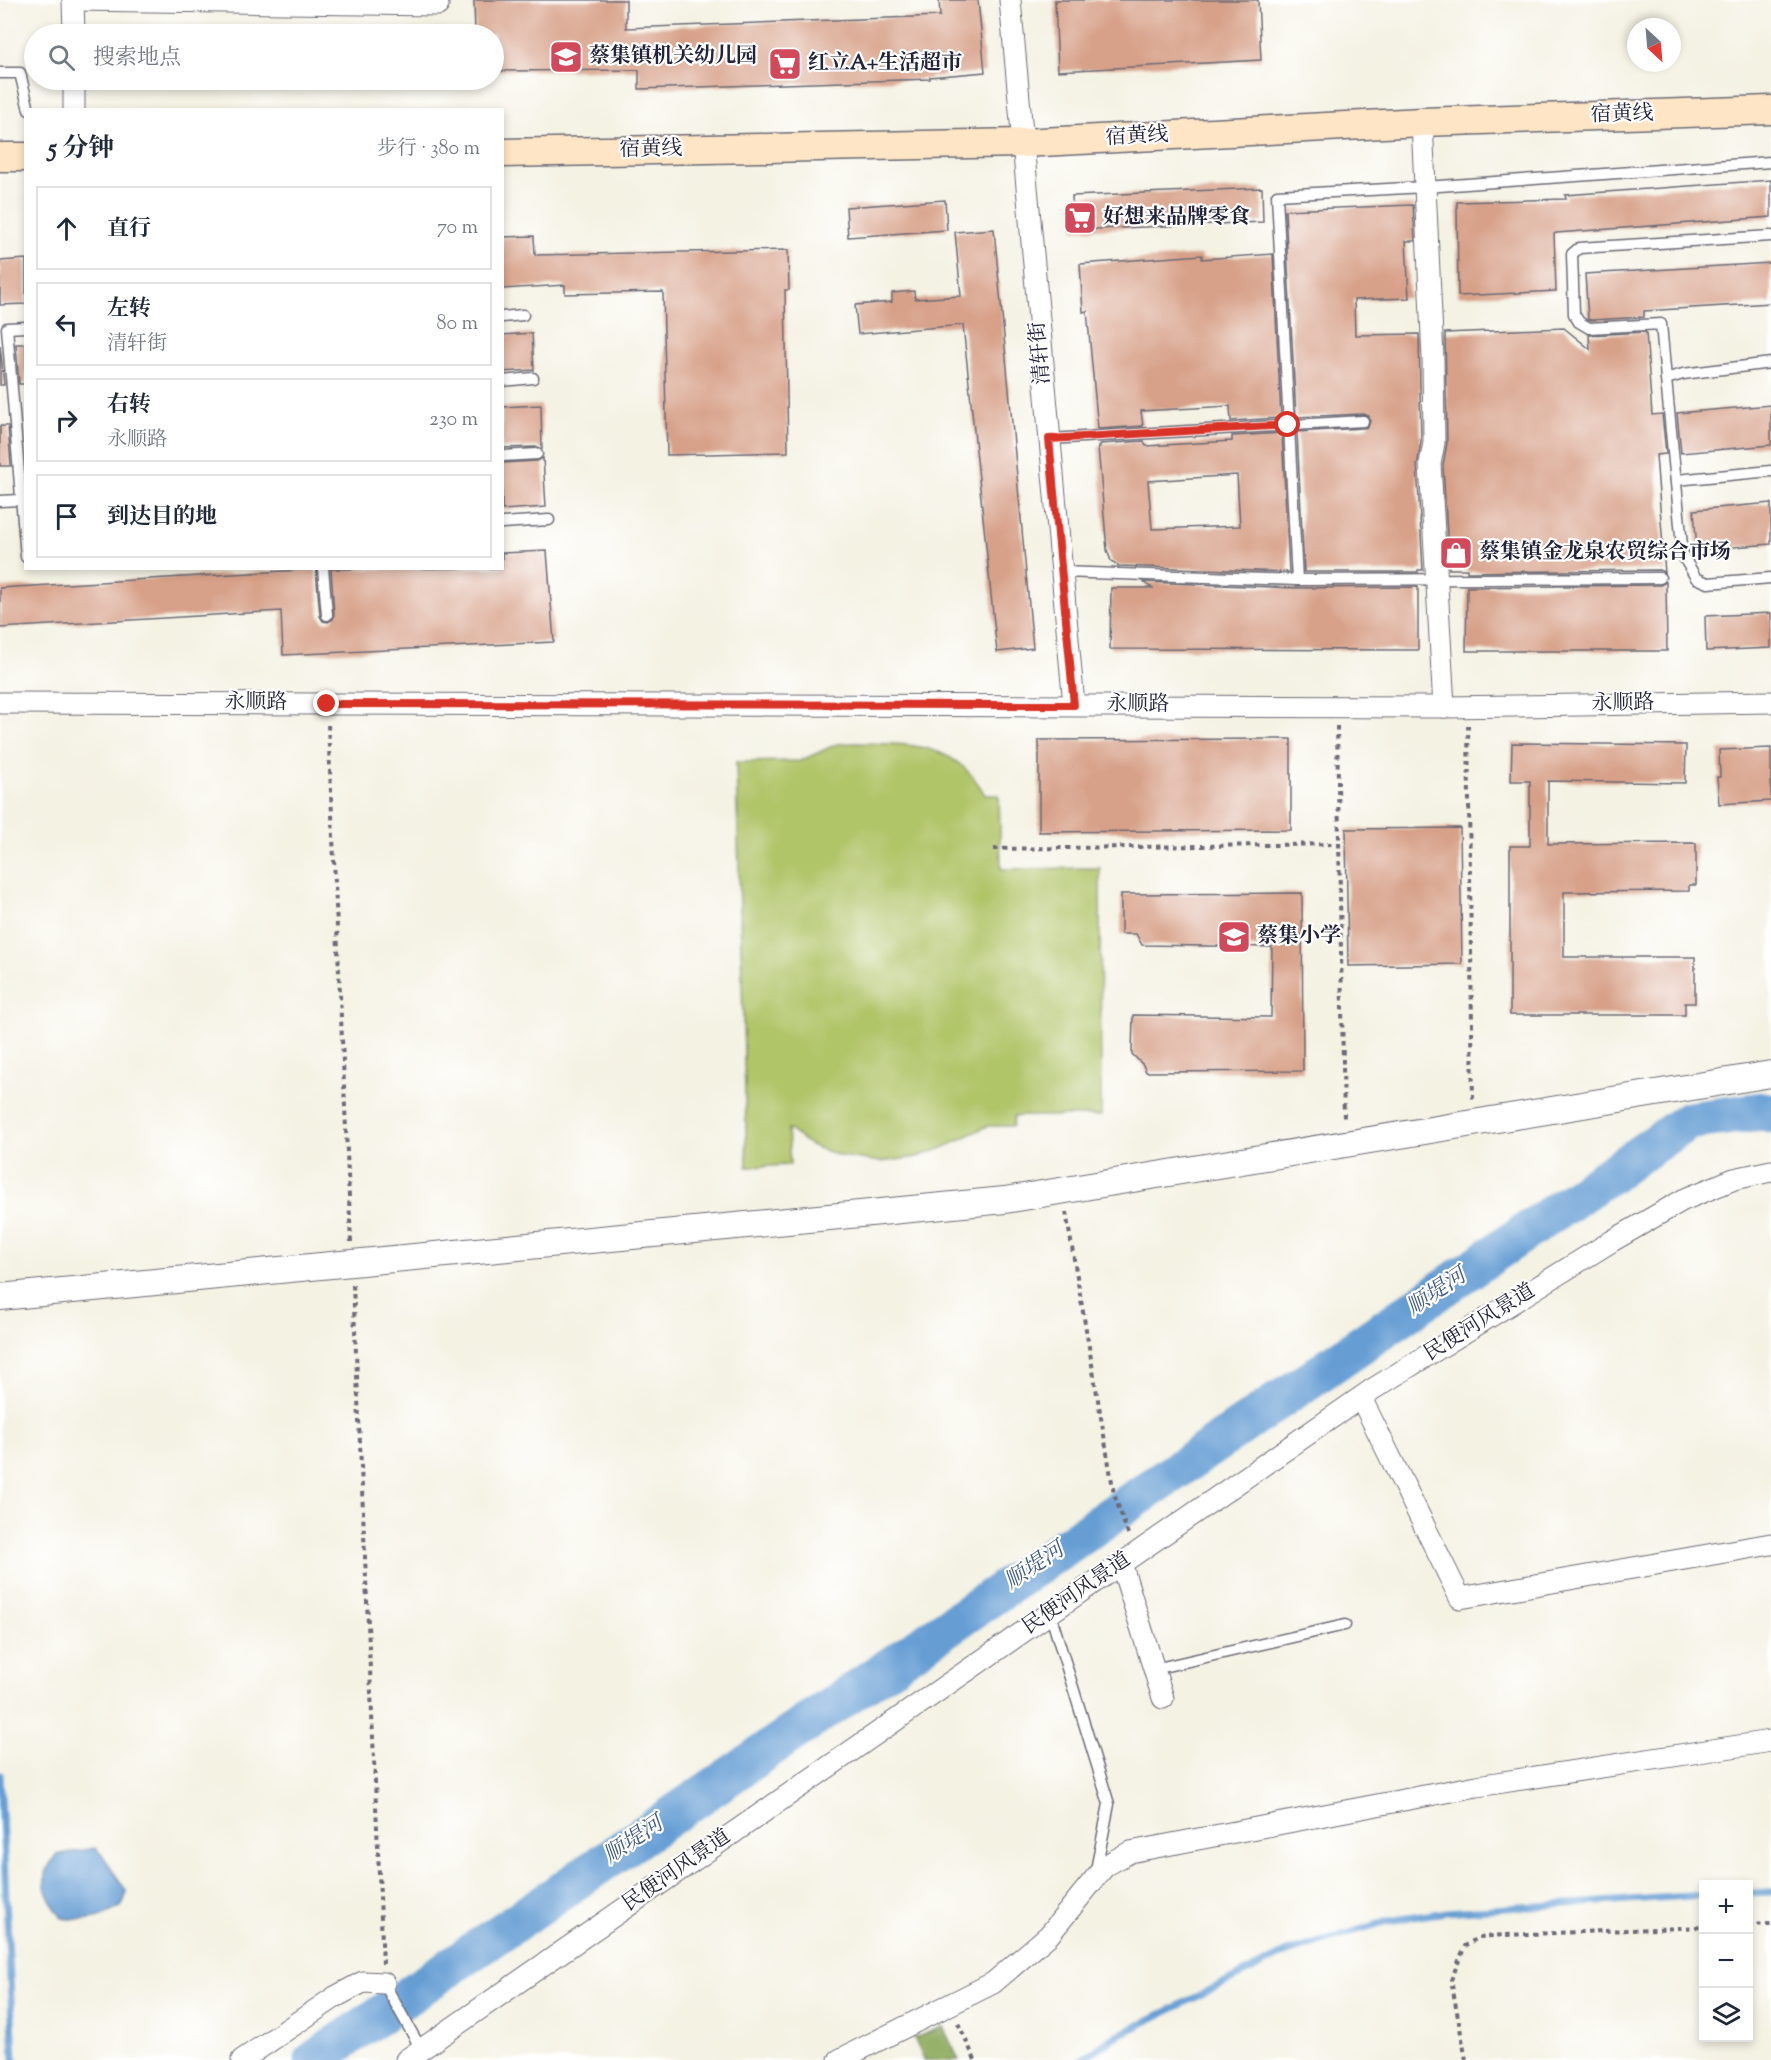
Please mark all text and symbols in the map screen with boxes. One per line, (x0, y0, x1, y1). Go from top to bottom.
north arrow (1627, 18, 1681, 72)
search box (24, 24, 504, 90)
school or university icon: 蔡集镇机关幼儿园 (548, 39, 584, 75)
icon: search (45, 41, 78, 74)
place label: 蔡集镇机关幼儿园 (589, 42, 757, 72)
text: 搜索地点 (93, 43, 181, 75)
supermarket icon: 红立A+生活超市 (767, 46, 803, 82)
place label: 红立A+生活超市 (808, 49, 962, 79)
street label: 宿黄线 (1590, 99, 1654, 131)
street label: 宿黄线 (1105, 120, 1169, 154)
text: 5 分钟 (48, 131, 114, 168)
street label: 宿黄线 (619, 134, 683, 166)
text: 步行 · 380 m (377, 135, 480, 164)
supermarket icon: 好想来品牌零食 (1062, 200, 1098, 236)
place label: 好想来品牌零食 (1103, 203, 1250, 233)
icon: ahead (50, 212, 83, 245)
text: 直行 (107, 214, 151, 246)
text: 70 m (437, 214, 478, 243)
text: 左转 (107, 294, 151, 326)
icon: left (50, 308, 83, 341)
text: 80 m (437, 310, 478, 339)
street label: 清轩街 (1023, 320, 1059, 386)
text: 清轩街 (107, 330, 167, 359)
text: 右转 (107, 390, 151, 422)
icon: right (50, 404, 83, 437)
text: 230 m (429, 406, 478, 435)
route start (1274, 411, 1300, 437)
text: 永顺路 (107, 426, 167, 455)
icon: arrive (50, 500, 83, 533)
text: 到达目的地 (107, 502, 217, 534)
shop icon: 蔡集镇金龙泉农贸综合市场 (1438, 535, 1474, 571)
place label: 蔡集镇金龙泉农贸综合市场 (1479, 538, 1731, 568)
street label: 永顺路 (225, 688, 288, 718)
street label: 永顺路 (1591, 688, 1655, 720)
route end (313, 690, 339, 716)
street label: 永顺路 (1107, 690, 1170, 720)
school or university icon: 蔡集小学 (1216, 919, 1252, 955)
place label: 蔡集小学 (1257, 922, 1341, 952)
water label: 顺堤河 (1401, 1259, 1477, 1325)
street label: 民便河风景道 (1419, 1277, 1541, 1369)
water label: 顺堤河 (999, 1533, 1075, 1599)
street label: 民便河风景道 (1017, 1546, 1137, 1642)
water label: 顺堤河 (598, 1807, 674, 1873)
street label: 民便河风景道 (617, 1823, 737, 1919)
map controls (1699, 1880, 1753, 2042)
button: + (1699, 1880, 1753, 1934)
button: − (1699, 1934, 1753, 1988)
button: layers (1699, 1988, 1753, 2042)

